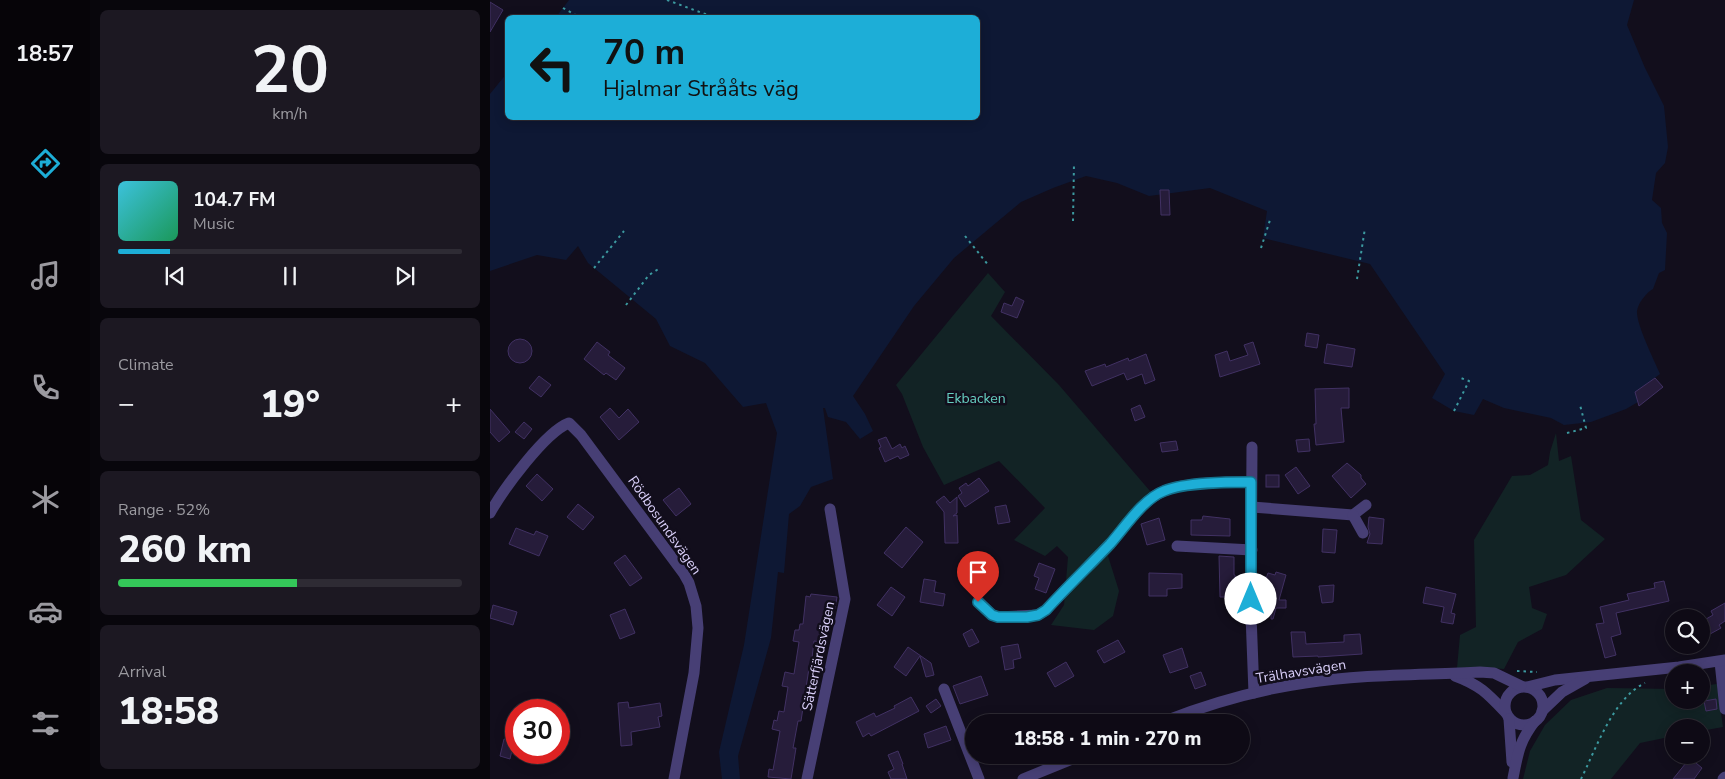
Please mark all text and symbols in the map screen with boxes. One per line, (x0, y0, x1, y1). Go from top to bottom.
text: 20 (251, 26, 329, 115)
text: 70 m (603, 29, 685, 76)
icon: left (520, 35, 585, 100)
text: 18:57 (16, 39, 74, 69)
text: Hjalmar Strååts väg (603, 74, 799, 104)
text: km/h (272, 103, 308, 125)
icon: directions (28, 146, 63, 181)
text: 104.7 FM (193, 187, 276, 213)
text: Music (193, 213, 234, 235)
icon: music (28, 258, 63, 293)
icon: previous (161, 262, 189, 290)
icon: pause (276, 262, 304, 290)
icon: next (391, 262, 419, 290)
text: Climate (118, 354, 173, 376)
icon: phone (28, 370, 63, 405)
text: 19° (260, 379, 320, 430)
text: − (118, 385, 135, 423)
text: + (445, 385, 462, 423)
park label: Ekbacken (946, 389, 1006, 408)
street label: Rödbosundsvägen (623, 472, 706, 578)
icon: climate (28, 482, 63, 517)
text: Range · 52% (118, 499, 210, 521)
text: 260 km (118, 524, 252, 575)
pin (957, 551, 999, 602)
icon: arrive (964, 558, 992, 586)
position arrow (1224, 572, 1276, 624)
icon: car (28, 594, 63, 629)
street label: Sätterfjärdsvägen (798, 600, 839, 713)
map controls (1665, 609, 1710, 764)
button: search (1665, 609, 1710, 654)
street label: Trälhavsvägen (1255, 655, 1347, 688)
text: Arrival (118, 661, 166, 683)
button: + (1665, 664, 1710, 709)
text: 18:58 (118, 686, 219, 737)
speed limit sign: 30 (505, 699, 570, 764)
icon: filters (28, 706, 63, 741)
button: − (1665, 719, 1710, 764)
text: 18:58 · 1 min · 270 m (1014, 726, 1201, 752)

